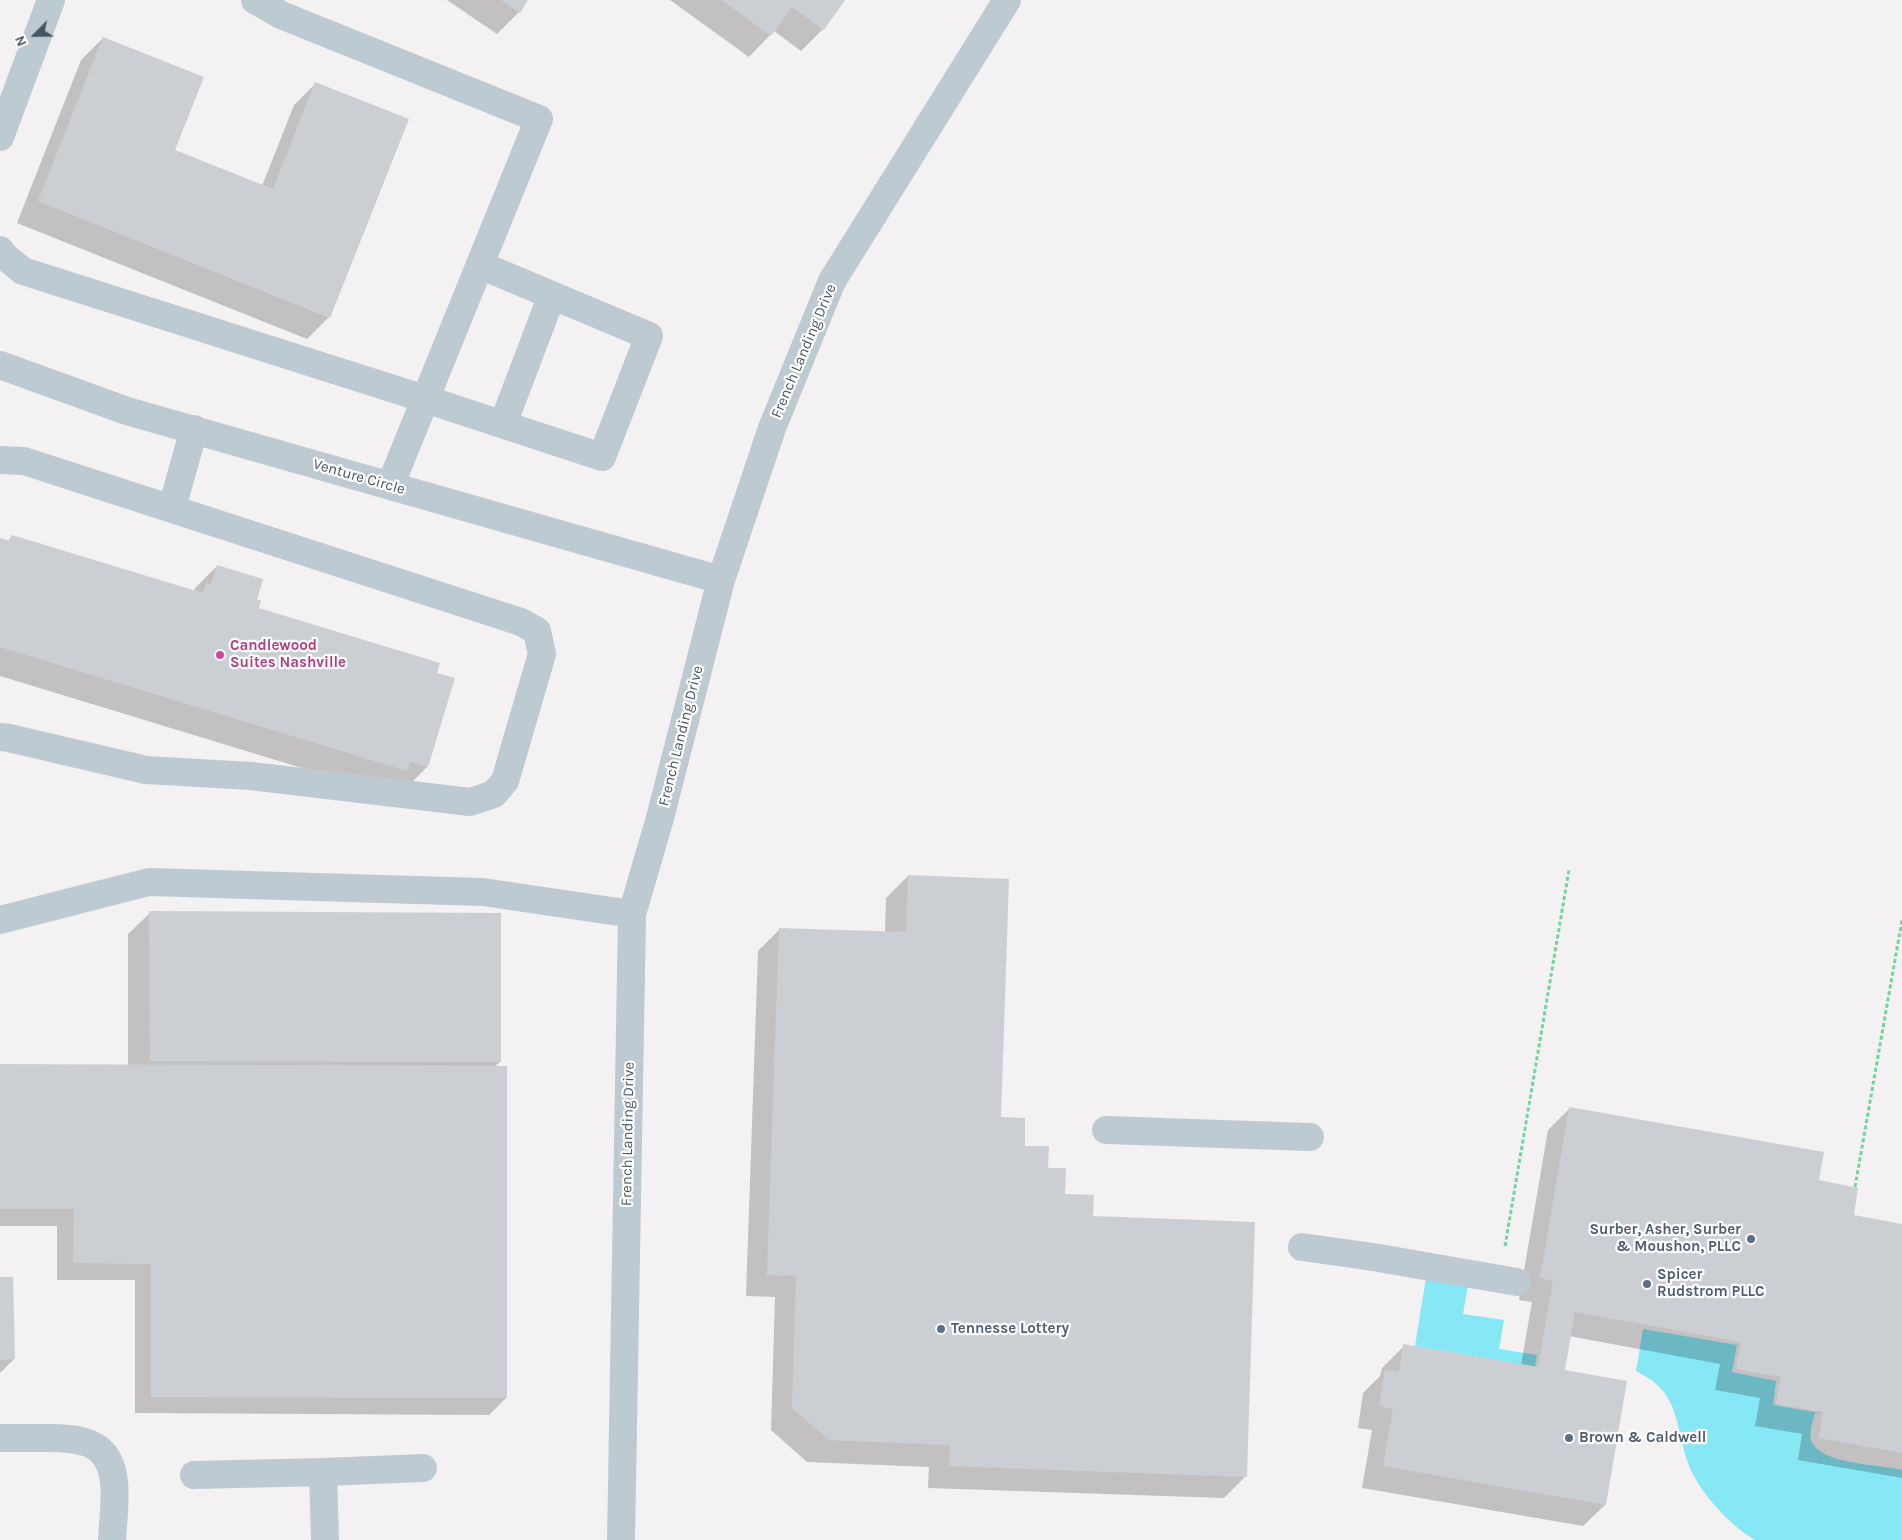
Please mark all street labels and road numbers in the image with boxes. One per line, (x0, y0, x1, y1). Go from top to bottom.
street label: French Landing Drive (768, 281, 840, 421)
street label: Venture Circle (311, 455, 407, 499)
street label: French Landing Drive (655, 664, 707, 808)
street label: French Landing Drive (618, 1062, 638, 1206)

